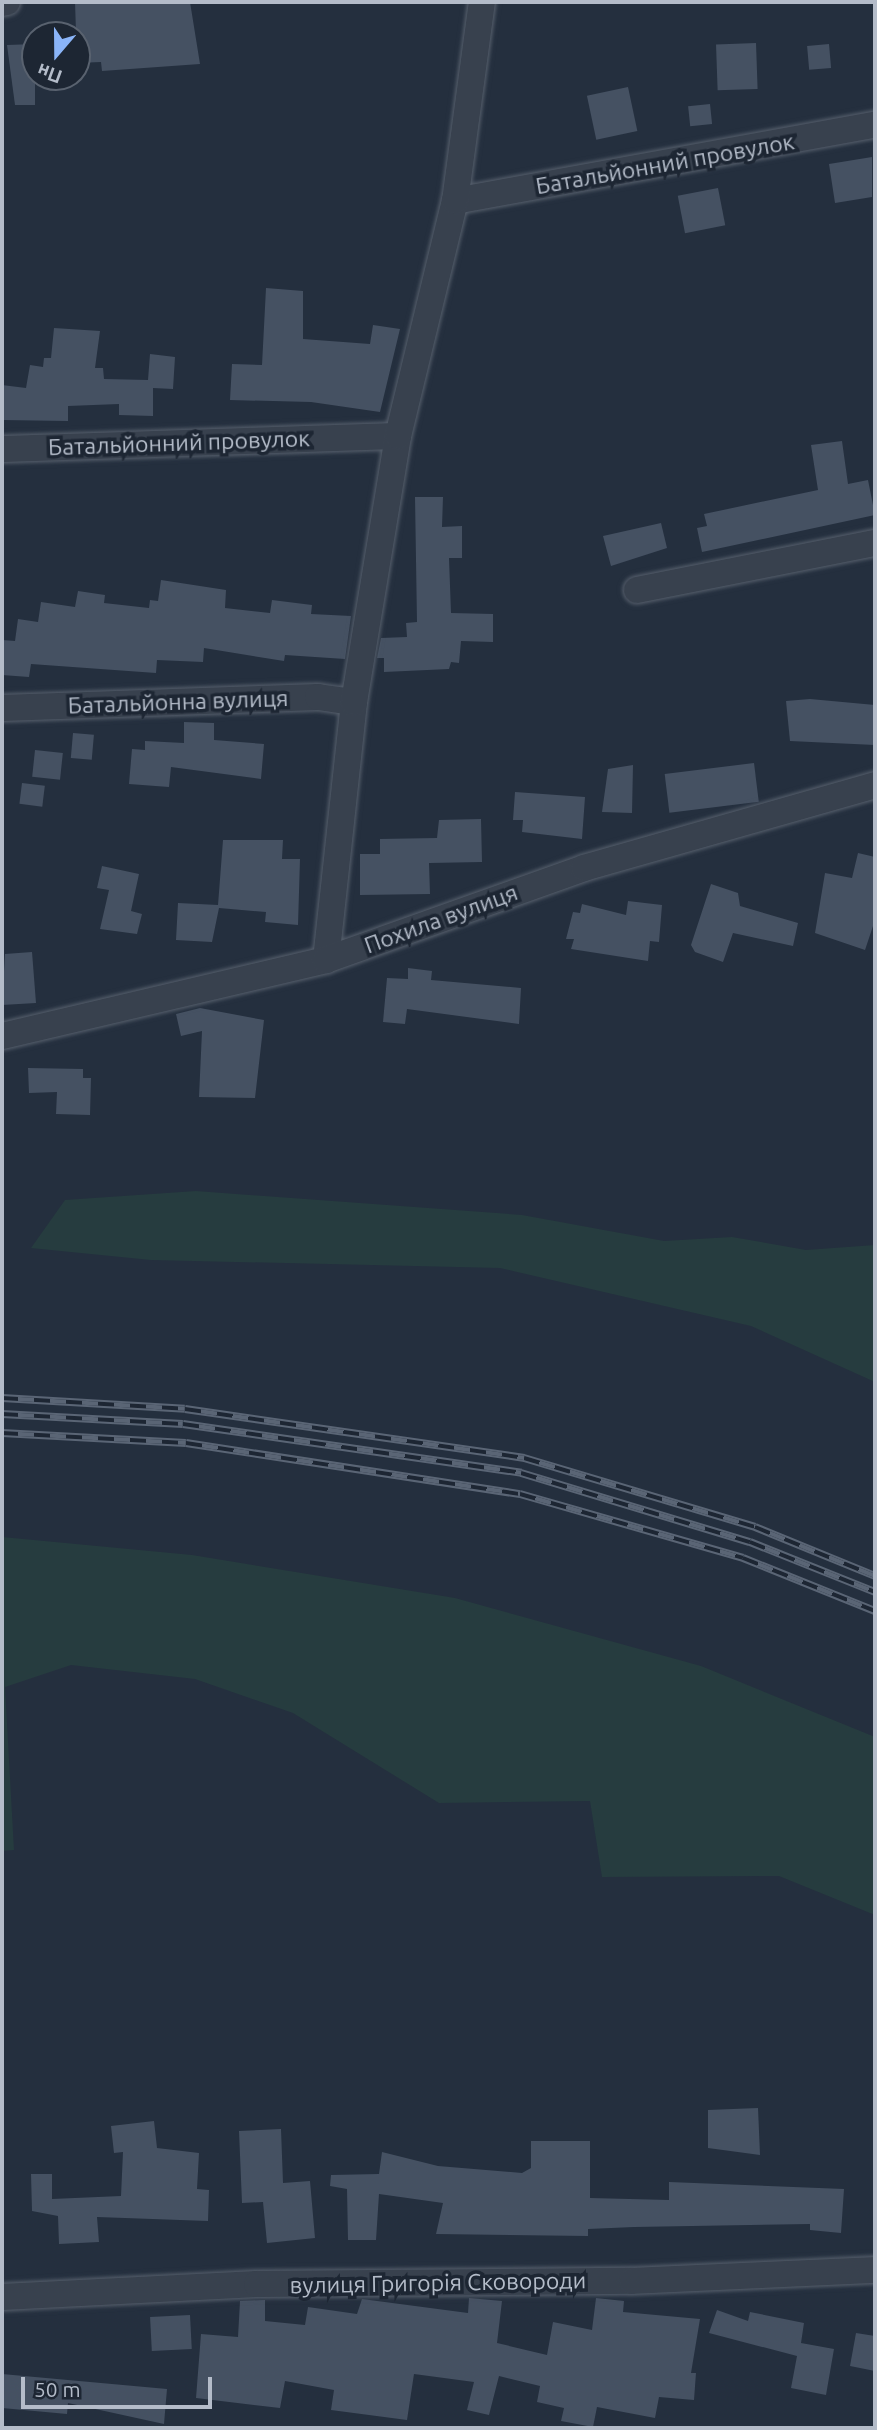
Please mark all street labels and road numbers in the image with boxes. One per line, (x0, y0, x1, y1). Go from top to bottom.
street label: Батальйонний провулок (534, 128, 796, 200)
street label: Батальйонний провулок (48, 425, 310, 461)
street label: Батальйонна вулиця (67, 684, 289, 720)
street label: Похила вулиця (361, 878, 521, 960)
street label: вулиця Григорія Сковороди (289, 2267, 587, 2299)

